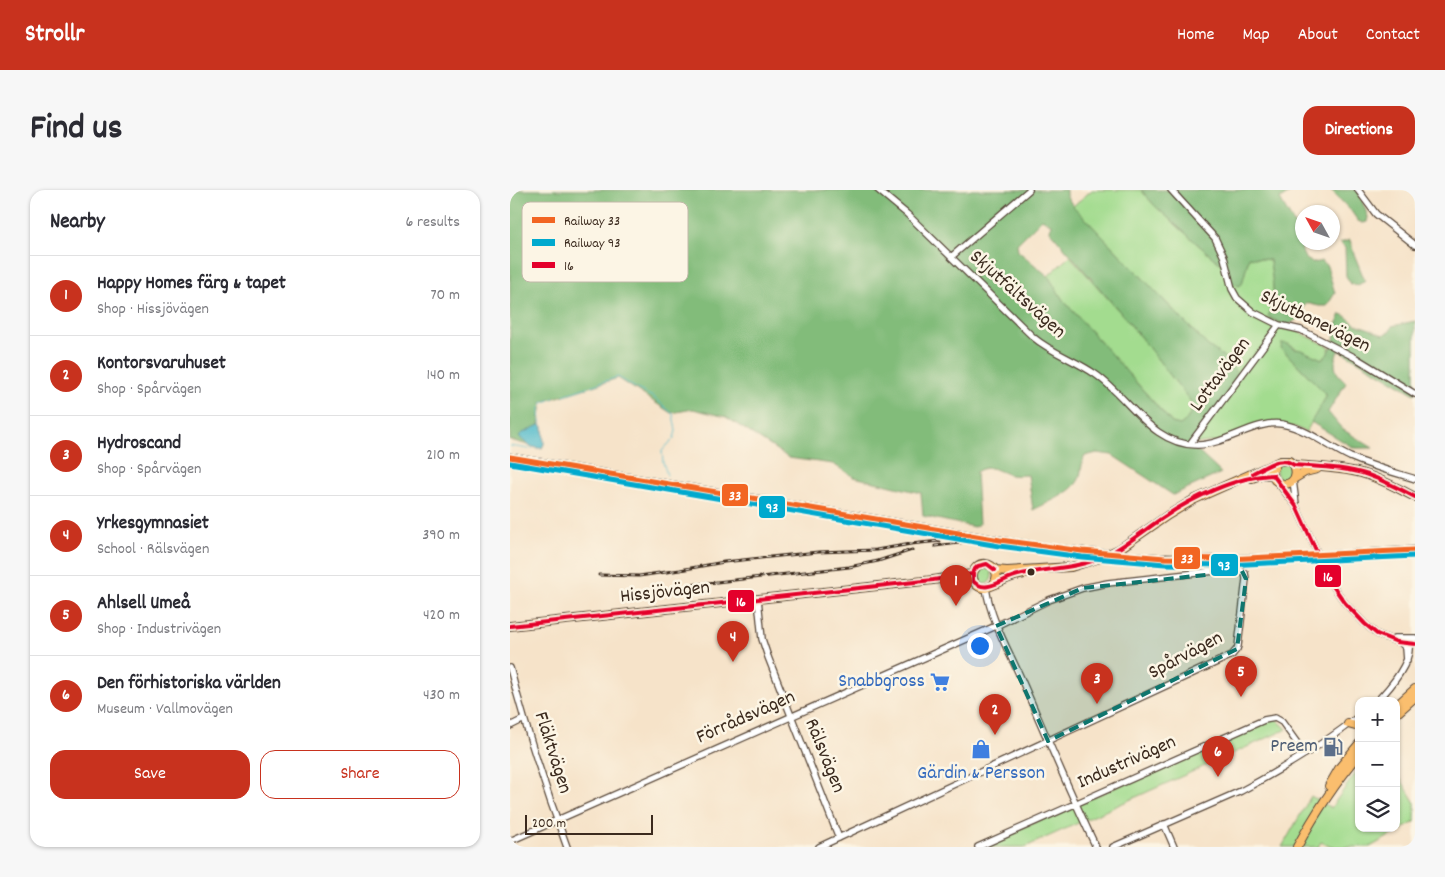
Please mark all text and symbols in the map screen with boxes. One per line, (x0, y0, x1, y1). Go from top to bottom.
text: Strollr (25, 18, 84, 52)
text: Home (1177, 23, 1214, 48)
text: Map (1242, 23, 1270, 48)
text: About (1298, 23, 1338, 48)
text: Contact (1366, 23, 1420, 48)
text: Find us (30, 105, 122, 155)
button: Directions (1303, 106, 1415, 155)
legend (522, 202, 688, 282)
north arrow (1295, 205, 1340, 250)
text: Nearby (50, 208, 105, 238)
text: 6 results (405, 211, 460, 234)
text: Railway 33 (564, 212, 620, 232)
text: Railway 93 (564, 234, 620, 254)
street label: Skjutfältsvägen (963, 244, 1071, 346)
text: 16 (564, 257, 574, 277)
text: Happy Homes färg & tapet (97, 271, 286, 298)
street label: Skjutbanevägen (1255, 283, 1375, 361)
text: 1 (64, 284, 68, 307)
text: 70 m (430, 284, 460, 307)
text: Shop · Hissjövägen (97, 298, 209, 321)
street label: Lottavägen (1184, 332, 1258, 418)
text: Kontorsvaruhuset (97, 351, 226, 378)
text: 2 (63, 364, 70, 387)
text: 140 m (426, 364, 460, 387)
text: Shop · Spårvägen (97, 378, 201, 401)
text: Hydroscand (97, 431, 181, 458)
text: 3 (62, 444, 70, 467)
text: 210 m (426, 444, 460, 467)
text: Shop · Spårvägen (97, 458, 201, 481)
line badge: 33 (721, 483, 749, 507)
text: 33 (729, 487, 741, 507)
line badge: 93 (758, 495, 786, 519)
text: 93 (766, 499, 778, 519)
text: Yrkesgymnasiet (97, 511, 209, 538)
text: 4 (63, 524, 69, 547)
text: 390 m (422, 524, 460, 547)
text: School · Rälsvägen (97, 538, 209, 561)
line badge: 33 (1173, 546, 1201, 570)
text: 33 (1181, 550, 1193, 570)
line badge: 93 (1210, 553, 1239, 577)
text: 93 (1218, 557, 1230, 577)
line badge: 16 (1314, 564, 1342, 588)
pin: 1 (940, 565, 972, 606)
unlabelled marker (1026, 567, 1036, 577)
text: 16 (1323, 568, 1333, 588)
street label: Hissjövägen (619, 574, 711, 612)
line badge: 16 (727, 589, 755, 613)
text: Ahlsell Umeå (97, 591, 190, 618)
text: 16 (736, 593, 746, 613)
text: 5 (62, 604, 70, 627)
text: 420 m (423, 604, 460, 627)
text: Shop · Industrivägen (97, 618, 221, 641)
pin: 4 (717, 621, 749, 662)
street label: Spårvägen (1144, 625, 1228, 687)
your location (967, 633, 993, 659)
pin: 5 (1225, 656, 1257, 697)
pin: 3 (1081, 663, 1113, 704)
place label: Snabbgross (838, 668, 925, 696)
text: Den förhistoriska världen (97, 671, 281, 698)
supermarket icon: Snabbgross (929, 671, 951, 693)
text: 6 (62, 684, 70, 707)
text: 430 m (423, 684, 460, 707)
street label: Förrådsvägen (692, 684, 800, 752)
pin: 2 (979, 694, 1011, 735)
map controls (1355, 697, 1400, 832)
button: + (1355, 697, 1400, 742)
text: Museum · Vallmovägen (97, 698, 233, 721)
street label: Fläktvägen (526, 709, 578, 797)
street label: Rälsvägen (796, 715, 852, 797)
street label: Industrivägen (1073, 729, 1181, 797)
place label: Preem (1270, 733, 1318, 761)
pin: 6 (1202, 736, 1234, 777)
fuel station icon: Preem (1322, 736, 1344, 758)
shop icon: Gärdin & Persson (970, 738, 992, 760)
button: − (1355, 742, 1400, 787)
button: Save (50, 750, 250, 799)
button: Share (260, 750, 460, 799)
place label: Gärdin & Persson (917, 760, 1045, 788)
button: layers (1355, 787, 1400, 832)
scale bar (525, 812, 652, 835)
text: 200 m (532, 814, 566, 834)

